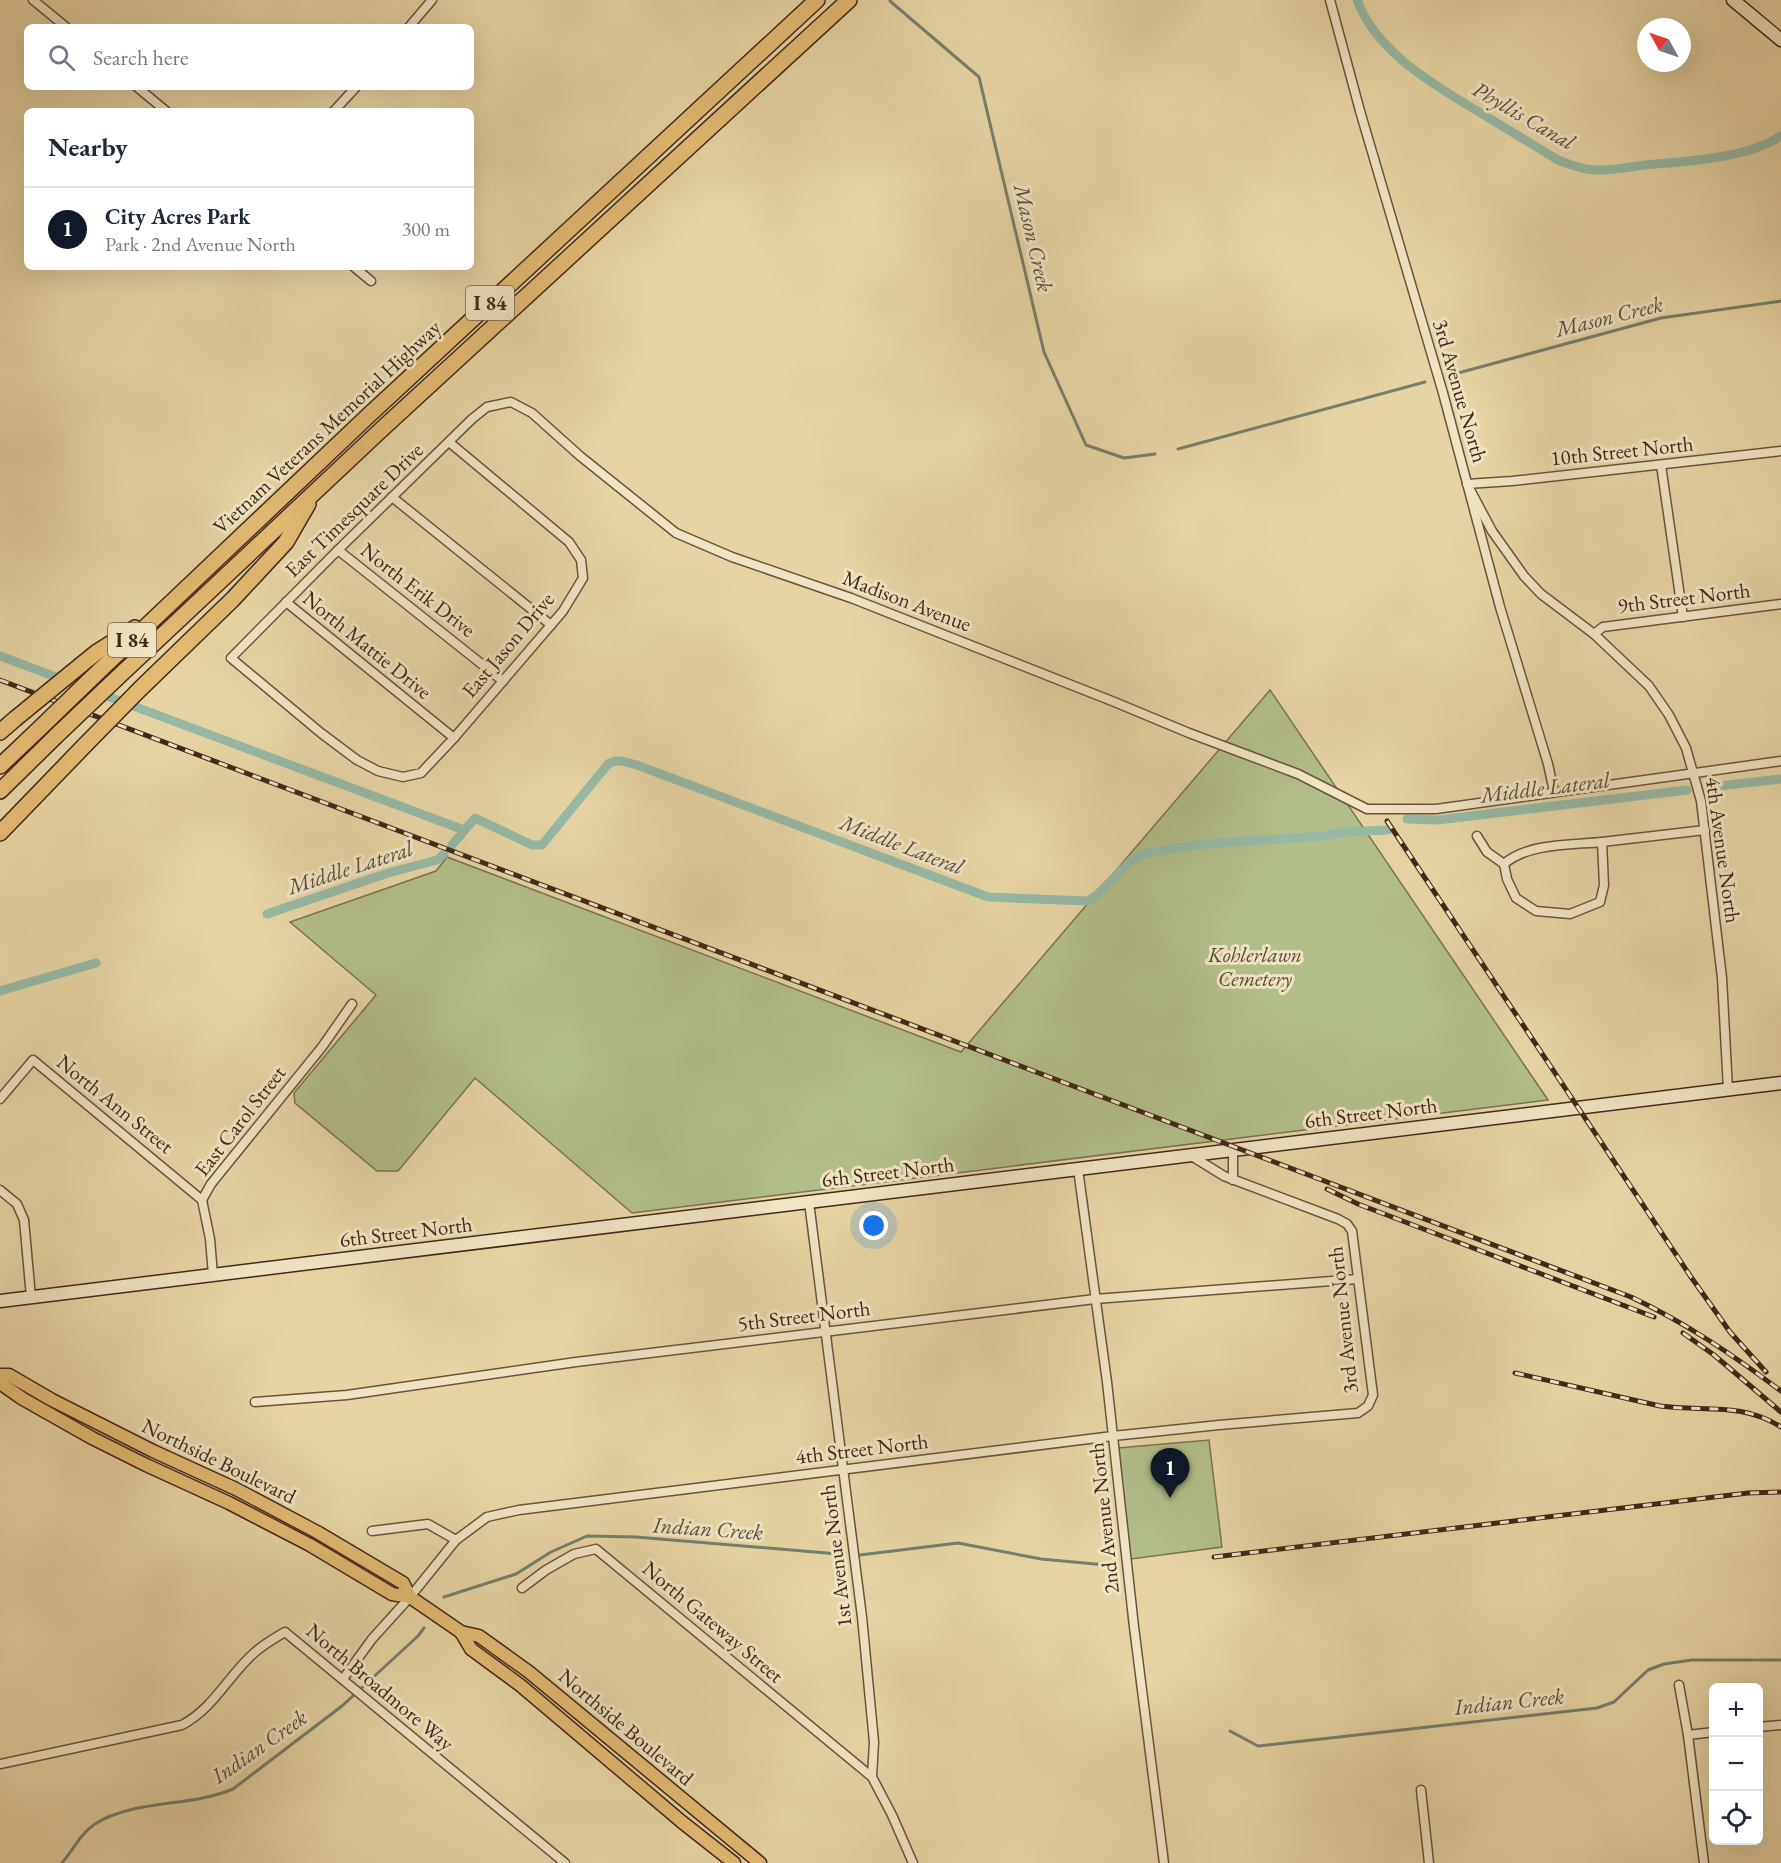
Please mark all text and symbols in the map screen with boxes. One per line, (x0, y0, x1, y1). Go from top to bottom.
north arrow (1637, 18, 1691, 72)
search box (24, 24, 474, 90)
icon: search (45, 41, 78, 74)
text: Search here (93, 43, 188, 72)
water label: Phyllis Canal (1467, 74, 1581, 157)
text: Nearby (48, 130, 128, 164)
water label: Mason Creek (1007, 179, 1060, 295)
text: City Acres Park (105, 202, 250, 231)
text: 1 (62, 216, 73, 242)
text: 300 m (402, 216, 450, 242)
text: Park · 2nd Avenue North (105, 231, 296, 257)
road number: I 84 (466, 286, 514, 320)
water label: Mason Creek (1550, 289, 1666, 344)
street label: Vietnam Veterans Memorial Highway (207, 313, 447, 540)
street label: 3rd Avenue North (1427, 316, 1494, 466)
street label: 10th Street North (1549, 430, 1695, 471)
street label: East Timesquare Drive (279, 437, 429, 583)
street label: North Erik Drive (355, 536, 481, 643)
street label: Madison Avenue (839, 564, 975, 637)
street label: 9th Street North (1616, 576, 1752, 619)
street label: North Mattie Drive (297, 584, 437, 705)
street label: East Jason Drive (455, 586, 560, 703)
road number: I 84 (108, 623, 156, 657)
water label: Middle Lateral (1477, 765, 1612, 810)
street label: 4th Avenue North (1700, 775, 1747, 925)
water label: Middle Lateral (834, 807, 968, 882)
water label: Middle Lateral (282, 833, 417, 902)
park label: Kohlerlawn Cemetery (1207, 941, 1302, 992)
street label: North Ann Street (51, 1048, 180, 1159)
street label: East Carol Street (188, 1060, 291, 1181)
street label: 6th Street North (1303, 1091, 1439, 1134)
street label: 6th Street North (820, 1150, 956, 1193)
street label: 6th Street North (338, 1210, 474, 1253)
your location (859, 1211, 888, 1240)
street label: 3rd Avenue North (1321, 1245, 1364, 1395)
street label: 5th Street North (736, 1294, 872, 1337)
street label: Northside Boulevard (138, 1412, 301, 1510)
street label: 4th Street North (794, 1427, 930, 1470)
street label: 2nd Avenue North (1082, 1441, 1125, 1595)
pin: 1 (1150, 1448, 1190, 1498)
street label: 1st Avenue North (813, 1483, 858, 1629)
water label: Indian Creek (651, 1510, 764, 1547)
street label: North Gateway Street (637, 1555, 790, 1689)
street label: North Broadmore Way (301, 1617, 460, 1757)
street label: Northside Boulevard (553, 1662, 700, 1791)
water label: Indian Creek (1452, 1681, 1565, 1722)
map controls (1709, 1683, 1763, 1845)
button: + (1709, 1683, 1763, 1737)
water label: Indian Creek (205, 1703, 313, 1791)
button: − (1709, 1737, 1763, 1791)
button: locate (1709, 1791, 1763, 1845)

